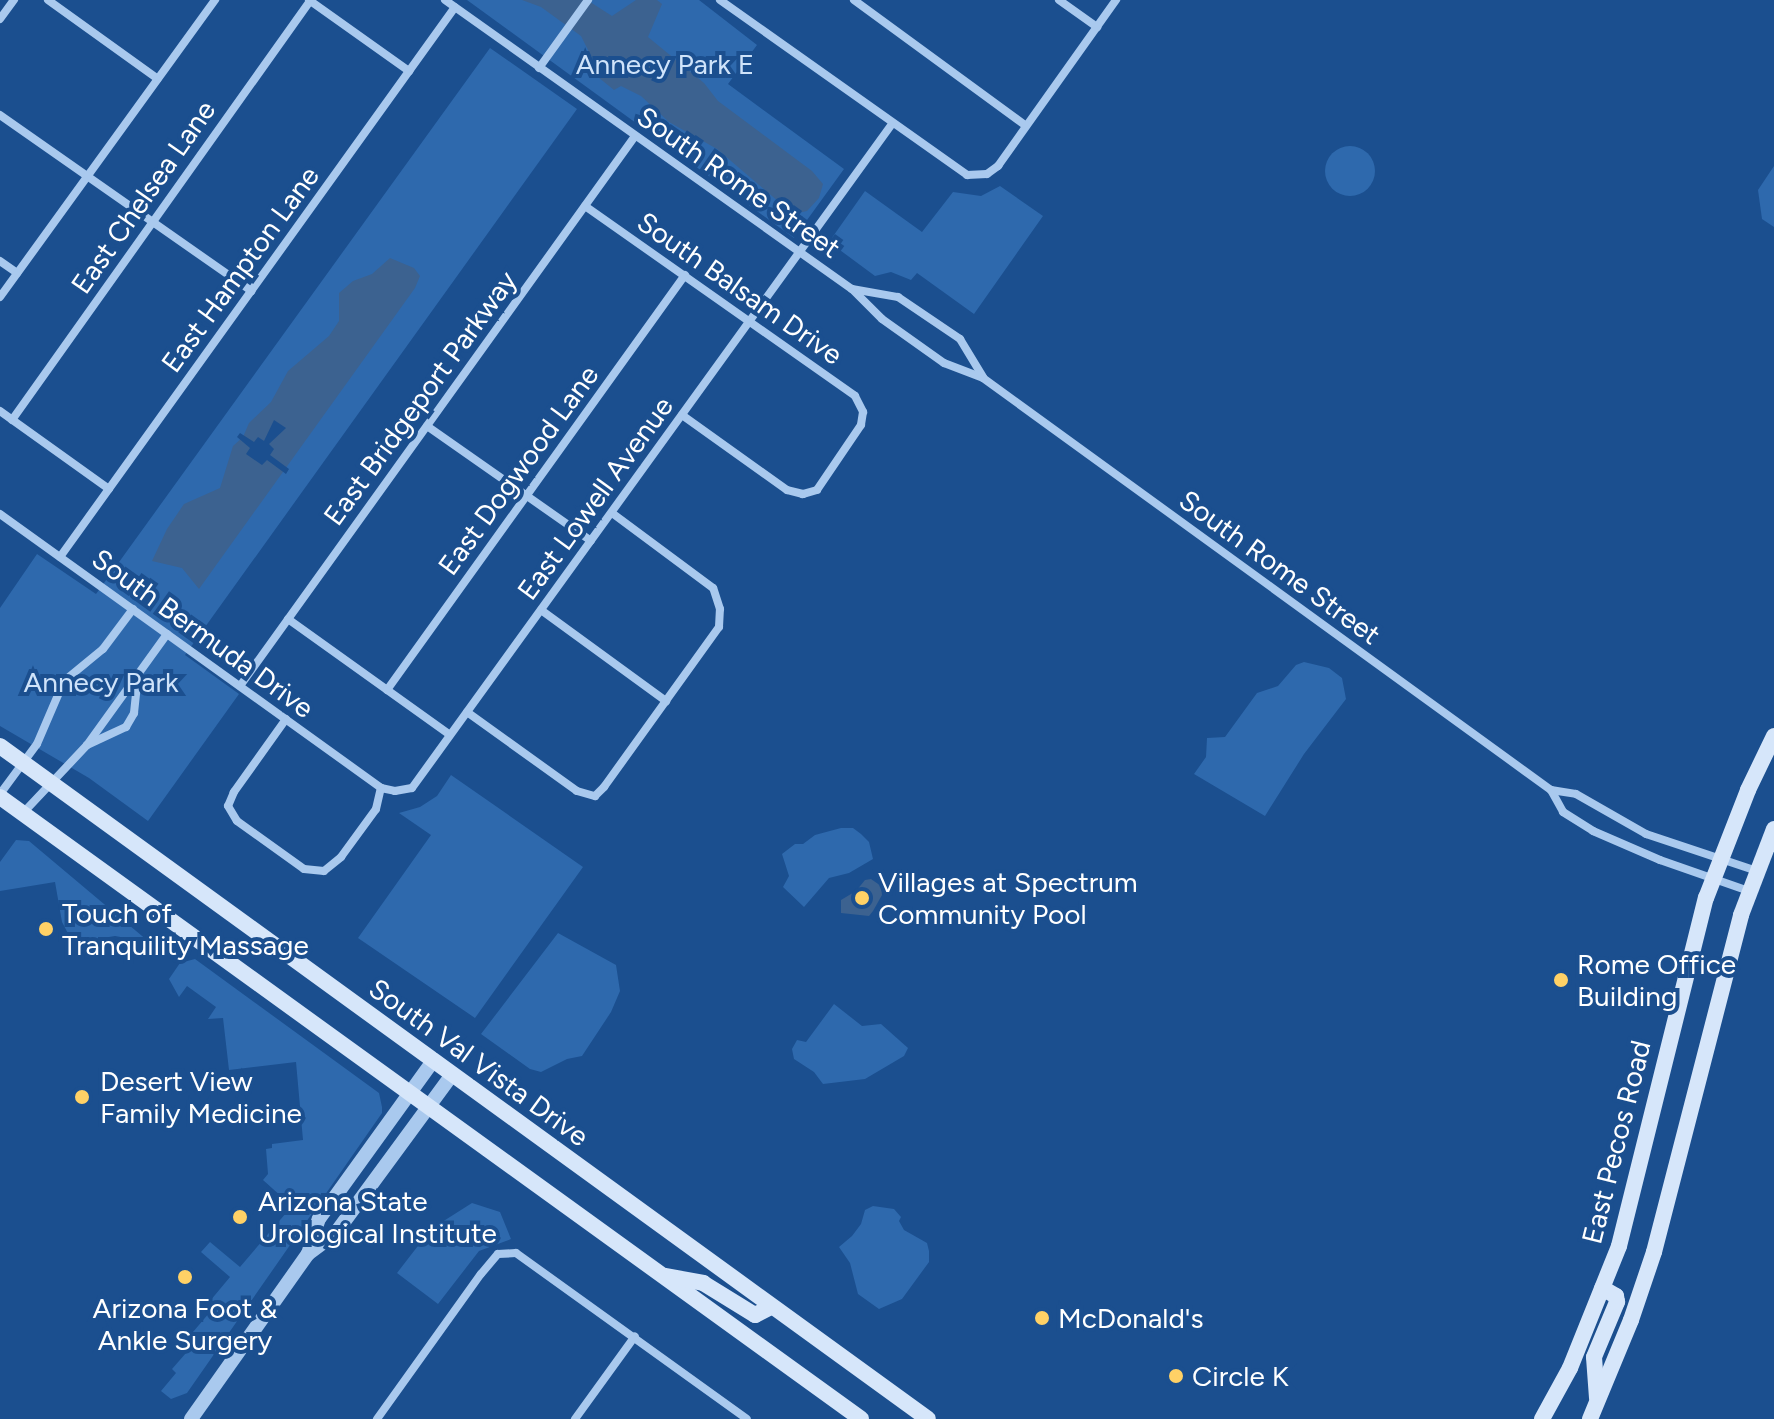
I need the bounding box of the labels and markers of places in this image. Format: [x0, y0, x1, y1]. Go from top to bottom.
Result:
place label: Villages at Spectrum Community Pool [878, 865, 1138, 931]
marker: Villages at Spectrum Community Pool [853, 889, 871, 907]
place label: Touch of Tranquility Massage [62, 896, 309, 962]
marker: Touch of Tranquility Massage [37, 920, 55, 938]
place label: Rome Office Building [1577, 947, 1736, 1013]
marker: Rome Office Building [1552, 971, 1570, 989]
place label: Desert View Family Medicine [100, 1064, 302, 1130]
marker: Desert View Family Medicine [71, 1086, 93, 1108]
place label: Arizona State Urological Institute [258, 1184, 497, 1250]
marker: Arizona State Urological Institute [229, 1206, 251, 1228]
marker: Arizona Foot & Ankle Surgery [174, 1266, 196, 1288]
place label: Arizona Foot & Ankle Surgery [93, 1291, 277, 1357]
place label: McDonald's [1058, 1301, 1203, 1335]
marker: McDonald's [1033, 1309, 1051, 1327]
place label: Circle K [1192, 1359, 1289, 1393]
marker: Circle K [1167, 1367, 1185, 1385]

